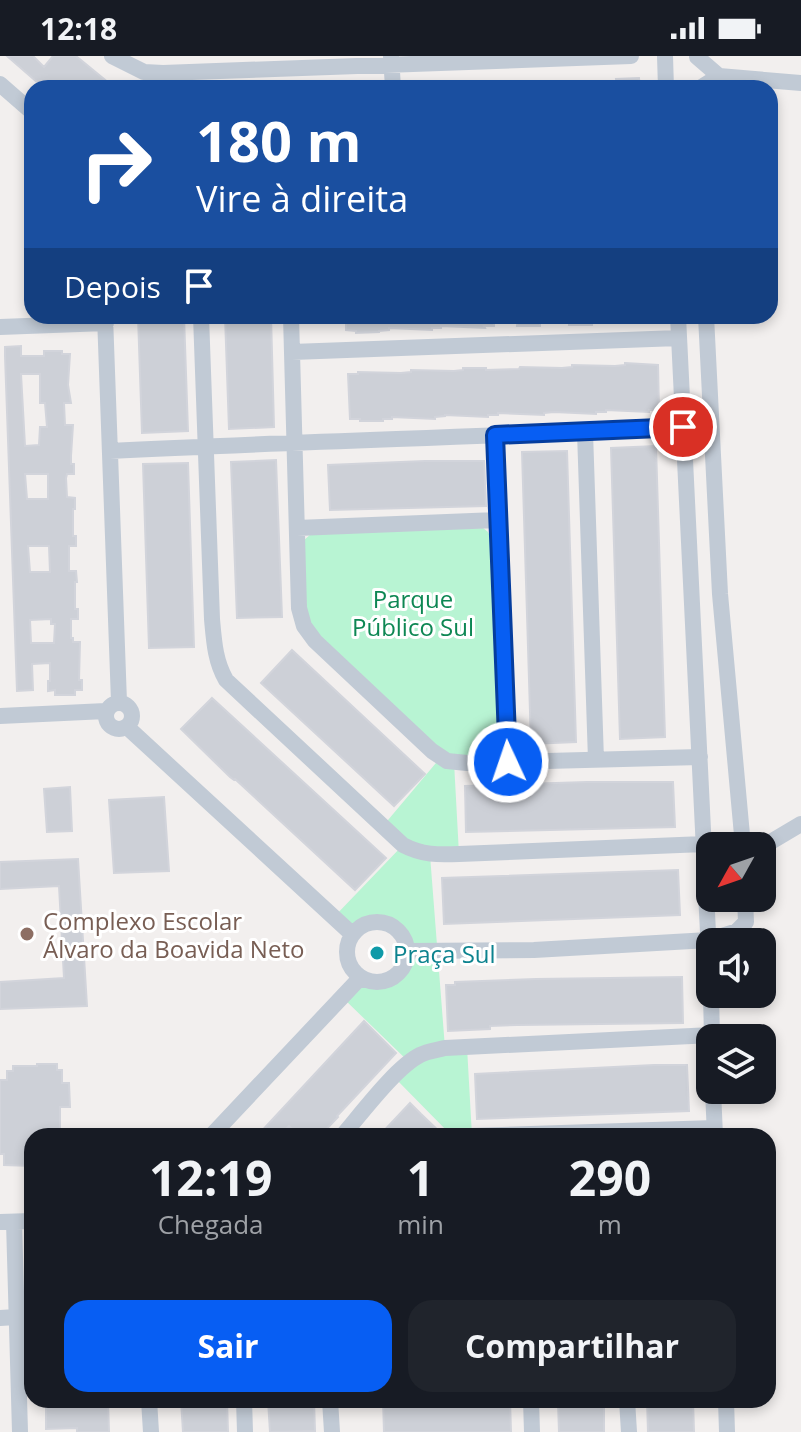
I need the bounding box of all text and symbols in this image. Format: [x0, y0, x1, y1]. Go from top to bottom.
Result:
text: 12:18 [40, 8, 117, 49]
text: 180 m [196, 102, 362, 178]
icon: right [64, 112, 168, 216]
text: Vire à direita [196, 174, 408, 223]
icon: arrive [177, 264, 221, 308]
text: Depois [64, 266, 161, 307]
pin [649, 393, 717, 461]
icon: arrive [661, 405, 705, 449]
park label: Parque Público Sul [352, 582, 474, 643]
position arrow [466, 720, 550, 804]
north arrow [696, 832, 776, 912]
map controls [696, 832, 776, 1104]
place label: Complexo Escolar Álvaro da Boavida Neto [43, 904, 304, 965]
marker: Complexo Escolar Álvaro da Boavida Neto [18, 925, 36, 943]
button: sound [696, 928, 776, 1008]
place label: Praça Sul [393, 937, 496, 970]
marker: Praça Sul [368, 944, 386, 962]
button: layers [696, 1024, 776, 1104]
text: 12:19 [149, 1145, 272, 1210]
text: 1 [407, 1145, 434, 1210]
text: 290 [569, 1145, 651, 1210]
text: Chegada [158, 1206, 264, 1242]
text: min [397, 1206, 444, 1242]
text: m [598, 1206, 622, 1242]
button: Sair [64, 1300, 392, 1392]
button: Compartilhar [408, 1300, 736, 1392]

